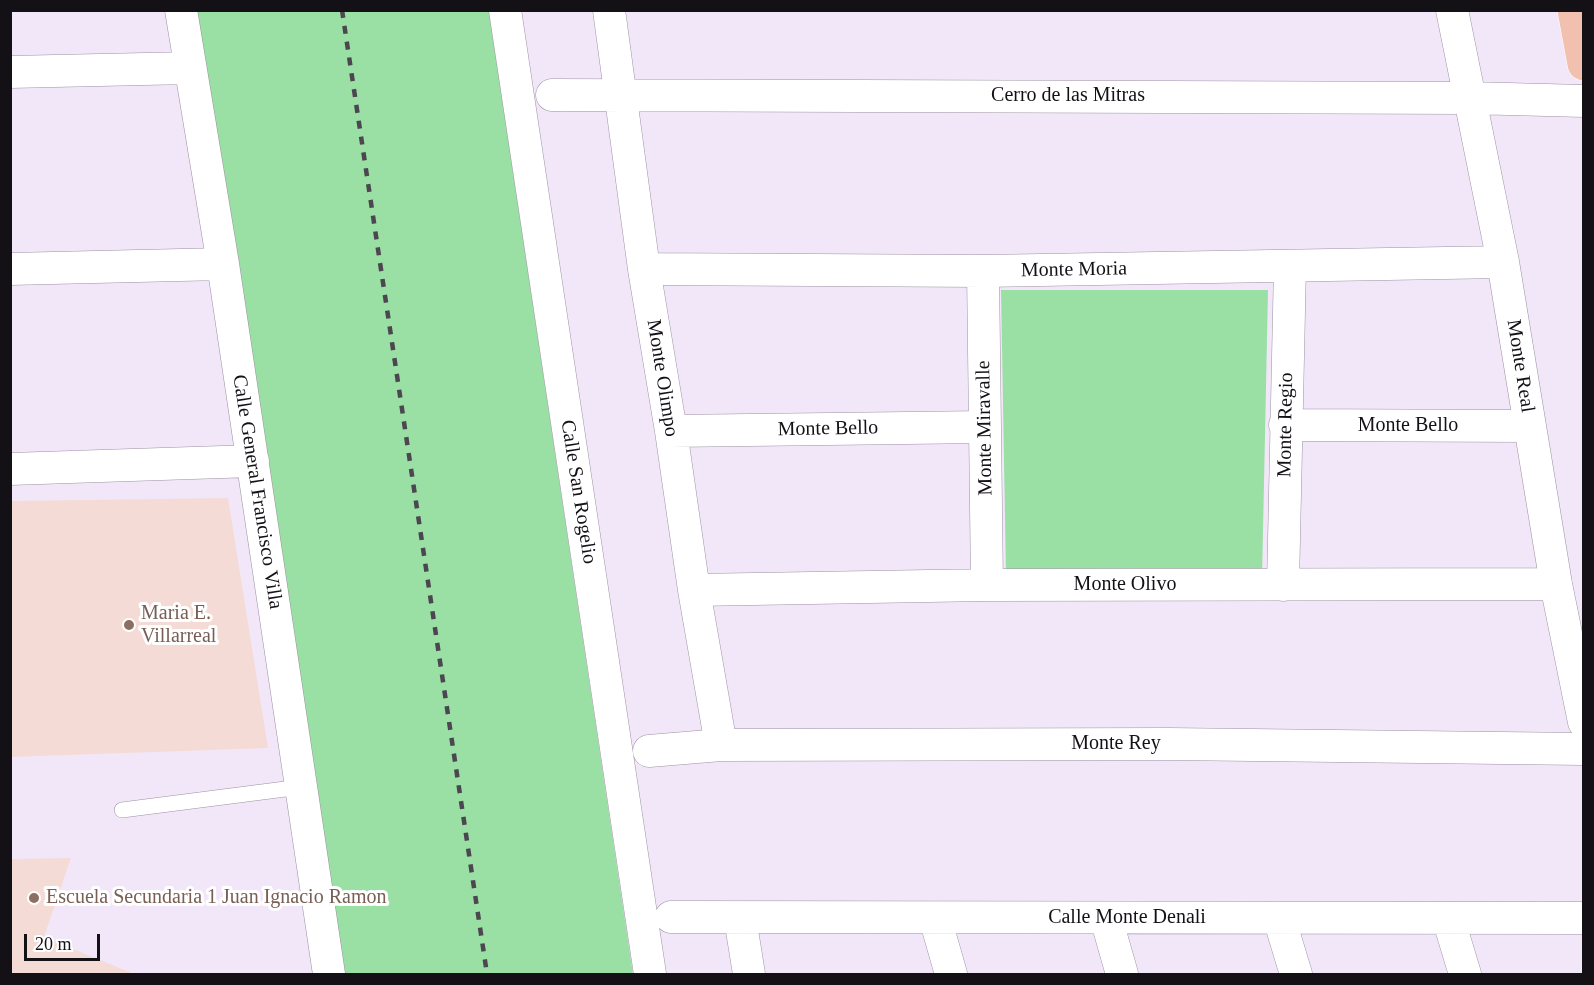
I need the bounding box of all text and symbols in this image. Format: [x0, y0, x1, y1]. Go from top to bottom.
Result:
street label: Cerro de las Mitras [991, 84, 1145, 108]
street label: Monte Moria [1021, 257, 1127, 283]
street label: Monte Olimpo [641, 318, 683, 438]
street label: Monte Real [1501, 318, 1539, 414]
street label: Monte Miravalle [972, 360, 998, 496]
street label: Monte Regio [1273, 372, 1299, 478]
street label: Calle General Francisco Villa [227, 373, 287, 611]
street label: Monte Bello [1358, 414, 1458, 438]
street label: Monte Bello [778, 416, 878, 442]
street label: Calle San Rogelio [555, 418, 601, 566]
street label: Monte Olivo [1074, 573, 1176, 597]
place label: Maria E. Villarreal [141, 602, 216, 649]
marker: Maria E. Villarreal [122, 618, 136, 632]
street label: Monte Rey [1071, 732, 1161, 756]
place label: Escuela Secundaria 1 Juan Ignacio Ramon [46, 886, 386, 910]
marker: Escuela Secundaria 1 Juan Ignacio Ramon [27, 891, 41, 905]
street label: Calle Monte Denali [1048, 906, 1206, 930]
scale bar [27, 922, 104, 960]
text: 20 m [35, 934, 72, 954]

